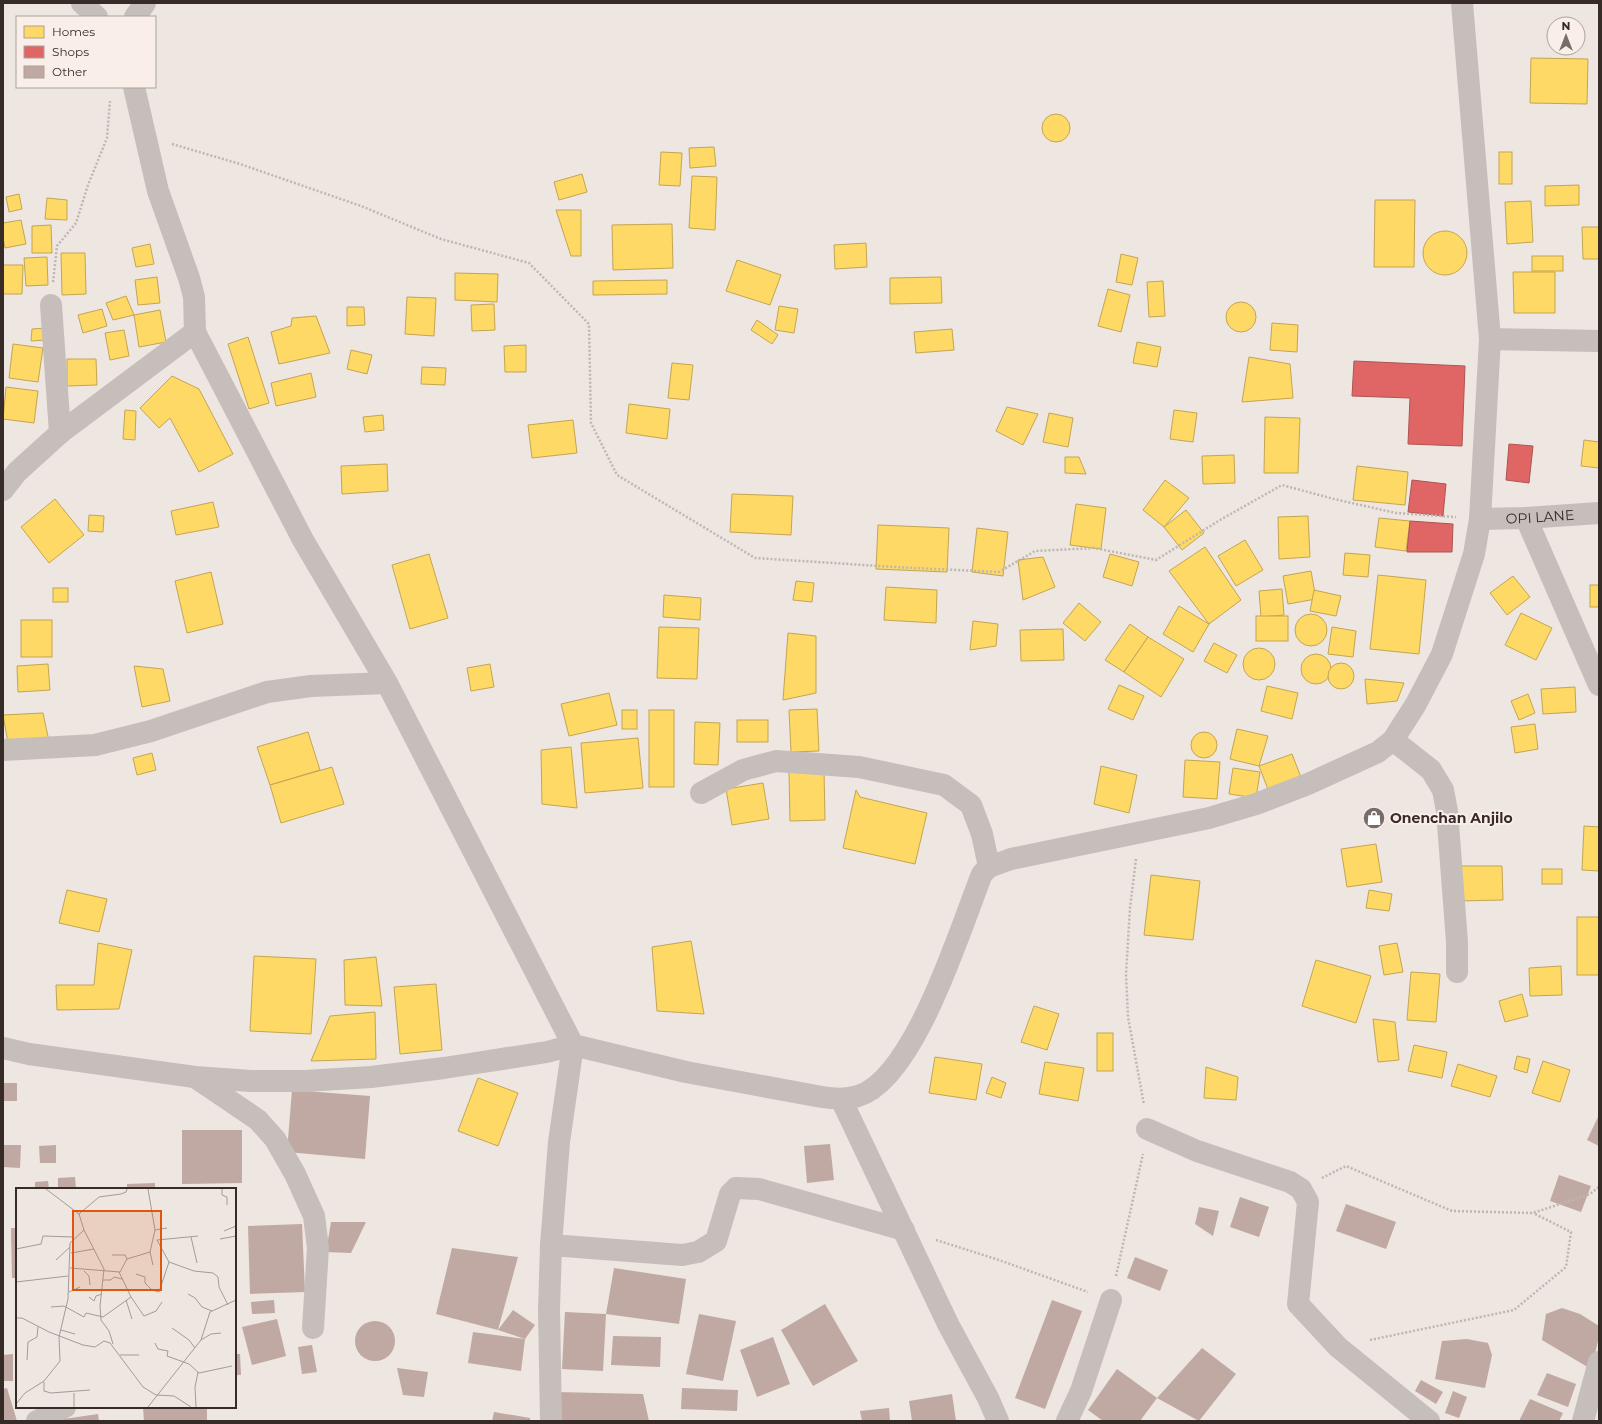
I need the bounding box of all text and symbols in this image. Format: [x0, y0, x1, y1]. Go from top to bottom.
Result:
legend [16, 16, 156, 88]
north arrow [1546, 16, 1586, 56]
text: N [1562, 19, 1570, 33]
text: Homes [52, 24, 95, 39]
text: Shops [52, 44, 89, 59]
text: Other [52, 64, 87, 79]
street label: OPI LANE [1505, 506, 1575, 527]
shop icon: Onenchan Anjilo [1361, 805, 1387, 831]
place label: Onenchan Anjilo [1390, 809, 1513, 827]
inset map [16, 1188, 236, 1408]

